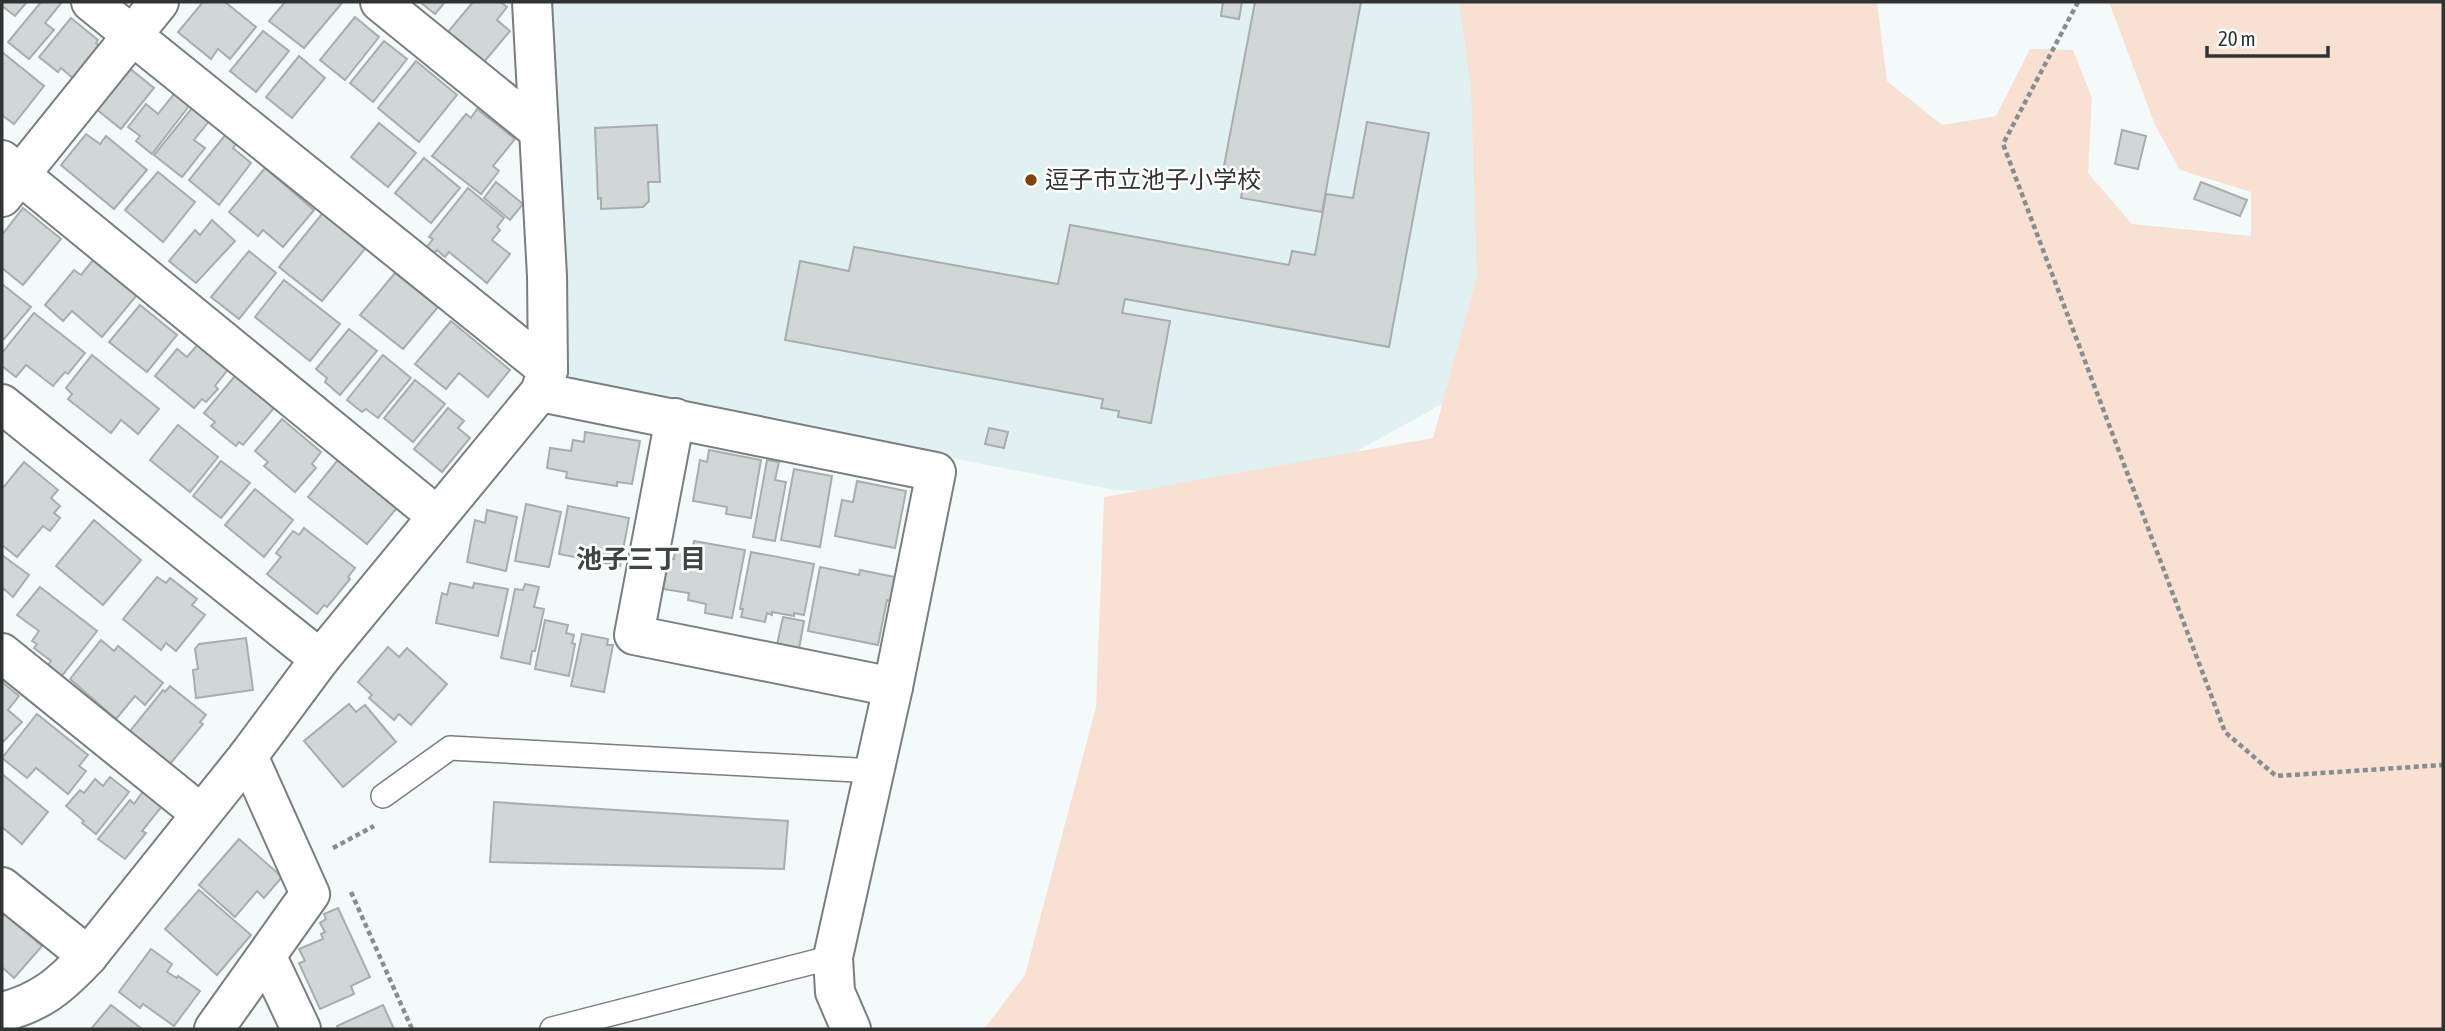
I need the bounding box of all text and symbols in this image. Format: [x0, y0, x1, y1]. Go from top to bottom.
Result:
scale bar [2207, 14, 2328, 58]
text: 20 m [2218, 26, 2256, 50]
place label: 逗子市立池子小学校 [1045, 166, 1261, 193]
marker: 逗子市立池子小学校 [1023, 172, 1039, 188]
district label: 池子三丁目 [576, 544, 706, 574]

